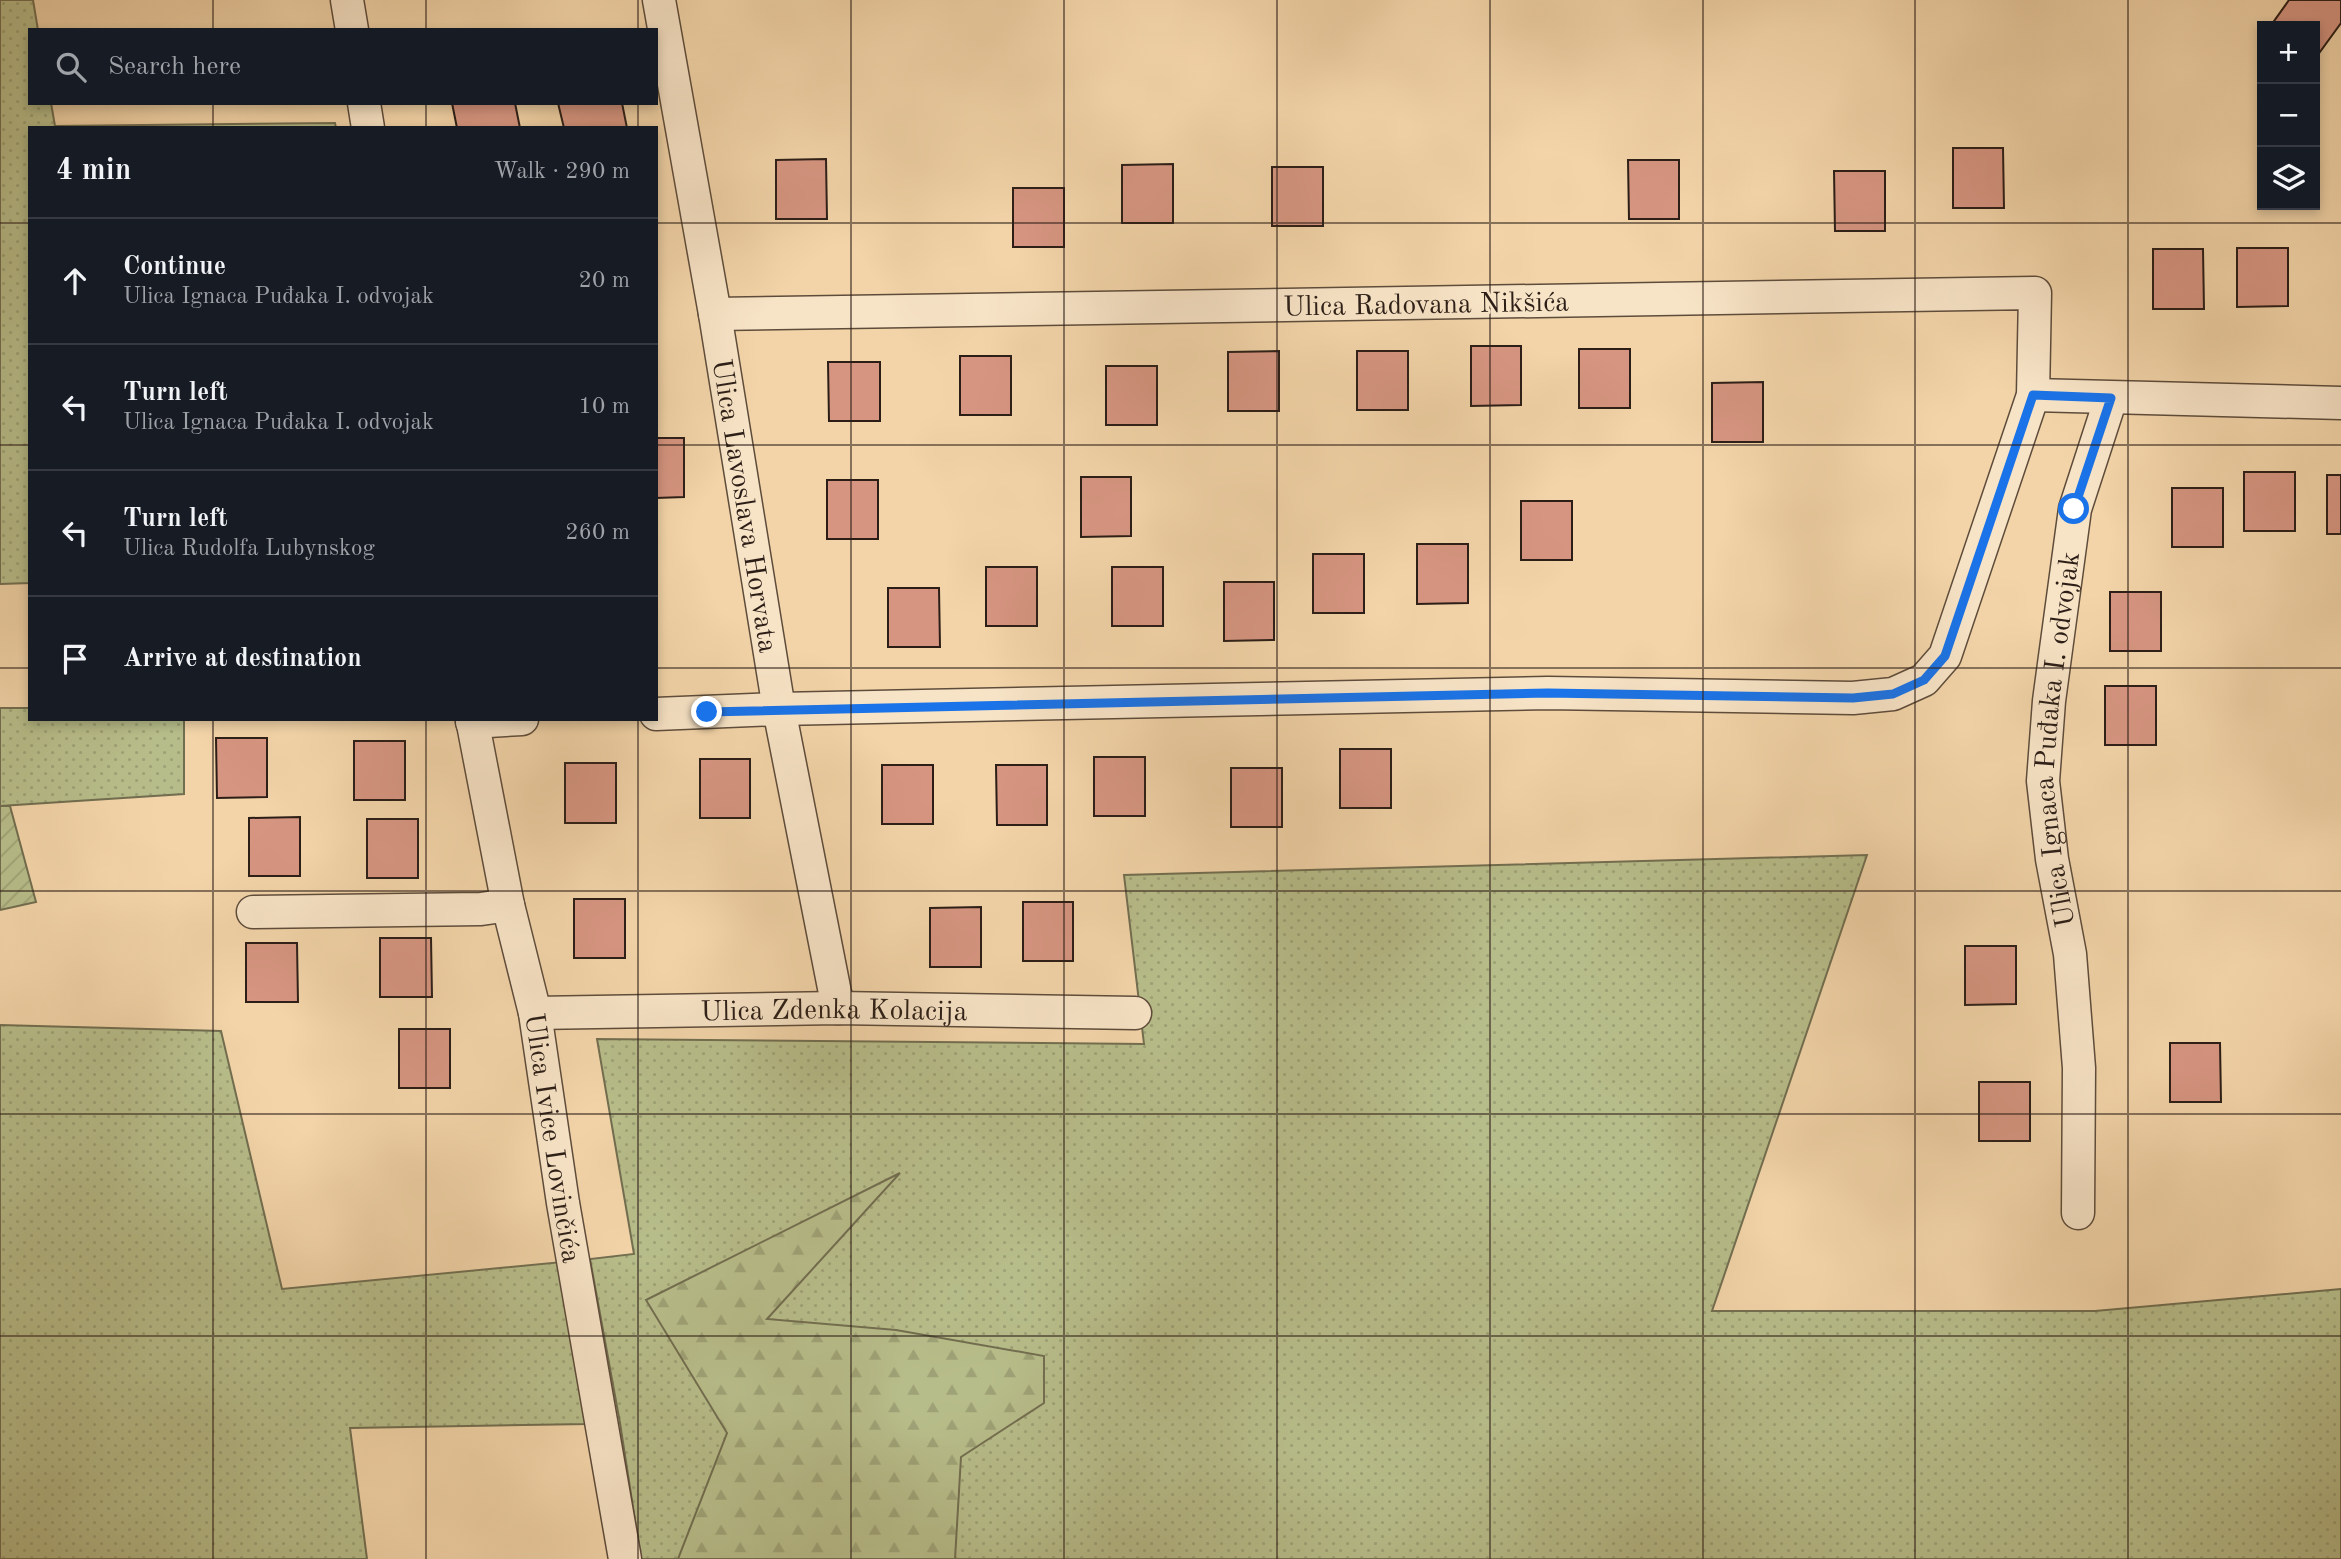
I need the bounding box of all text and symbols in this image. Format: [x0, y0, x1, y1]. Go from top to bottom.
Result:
map controls [2257, 21, 2320, 210]
button: + [2257, 21, 2320, 84]
search box [28, 28, 658, 105]
icon: search [52, 48, 90, 86]
text: Search here [108, 54, 241, 80]
button: − [2257, 84, 2320, 147]
button: layers [2257, 147, 2320, 210]
text: 4 min [56, 156, 131, 186]
text: Walk · 290 m [494, 160, 630, 183]
text: Continue [123, 254, 226, 280]
icon: ahead [56, 262, 94, 300]
text: 20 m [579, 269, 630, 292]
text: Ulica Ignaca Puđaka I. odvojak [123, 285, 434, 308]
street label: Ulica Radovana Nikšića [1283, 290, 1569, 322]
street label: Ulica Lavoslava Horvata [705, 357, 781, 655]
text: Turn left [123, 380, 228, 406]
icon: left [56, 388, 94, 426]
text: 10 m [579, 395, 630, 418]
text: Ulica Ignaca Puđaka I. odvojak [123, 411, 434, 434]
route start [2058, 493, 2089, 524]
text: Turn left [123, 506, 228, 532]
icon: left [56, 514, 94, 552]
text: 260 m [565, 521, 630, 544]
text: Ulica Rudolfa Lubynskog [123, 537, 375, 560]
street label: Ulica Ignaca Puđaka I. odvojak [2032, 550, 2086, 929]
icon: arrive [56, 640, 94, 678]
text: Arrive at destination [123, 646, 362, 672]
route end [691, 696, 722, 727]
street label: Ulica Zdenka Kolacija [700, 997, 968, 1027]
street label: Ulica Ivice Lovinčića [518, 1012, 584, 1265]

